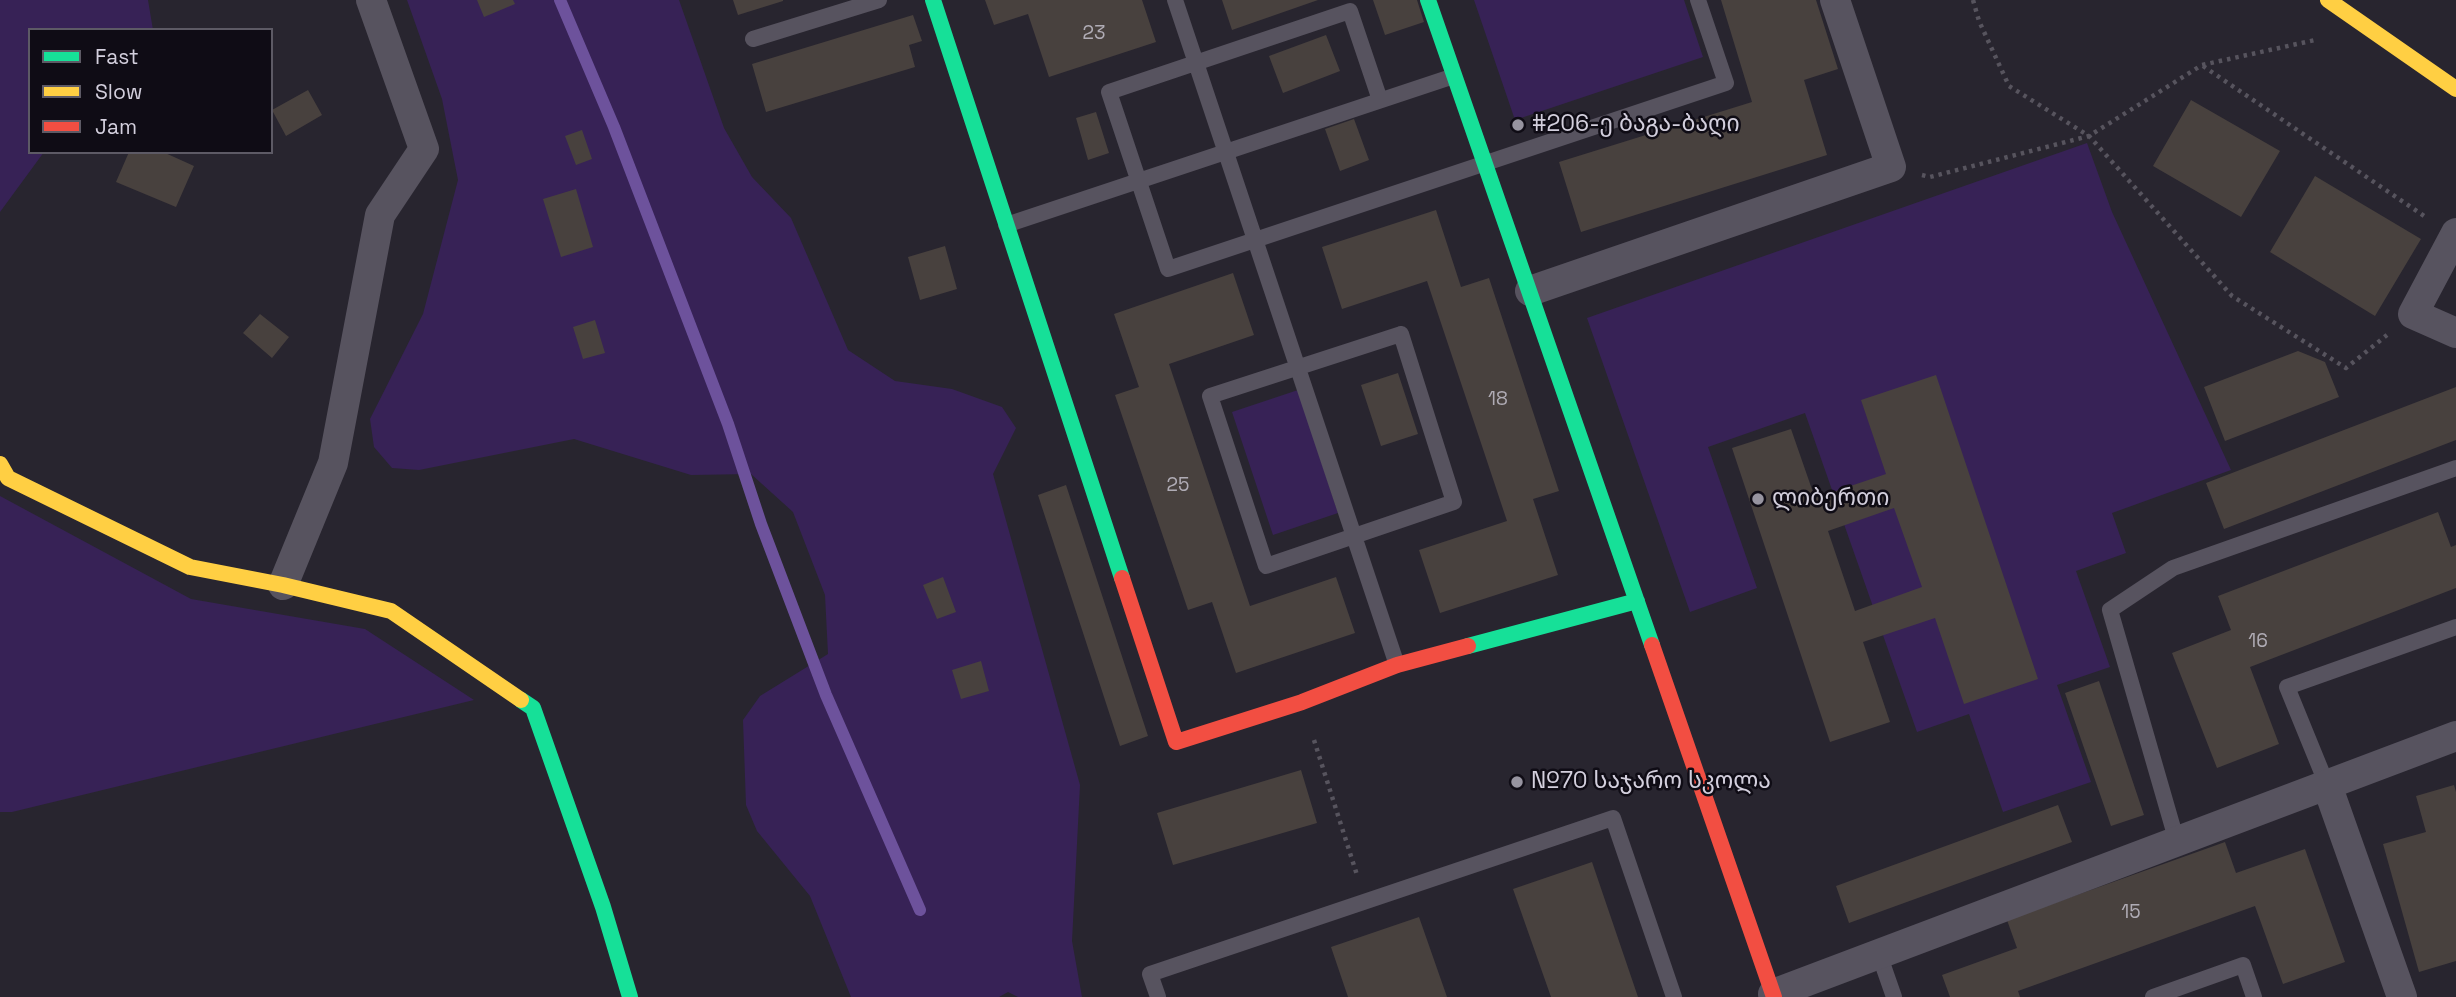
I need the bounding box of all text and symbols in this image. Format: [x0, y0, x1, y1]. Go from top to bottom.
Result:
house number: 23 [1083, 23, 1105, 45]
legend [28, 28, 273, 154]
text: Fast [95, 43, 139, 70]
text: Slow [95, 78, 143, 105]
place label: #206-ე ბაგა-ბაღი [1532, 111, 1740, 139]
text: Jam [95, 113, 137, 140]
marker: #206-ე ბაგა-ბაღი [1510, 117, 1526, 133]
house number: 18 [1488, 389, 1508, 411]
house number: 25 [1167, 475, 1189, 497]
place label: ლიბერთი [1772, 485, 1889, 513]
marker: ლიბერთი [1750, 491, 1766, 507]
house number: 16 [2248, 631, 2268, 653]
place label: №70 საჯარო სკოლა [1531, 768, 1771, 796]
marker: №70 საჯარო სკოლა [1509, 774, 1525, 790]
house number: 15 [2121, 902, 2141, 924]

